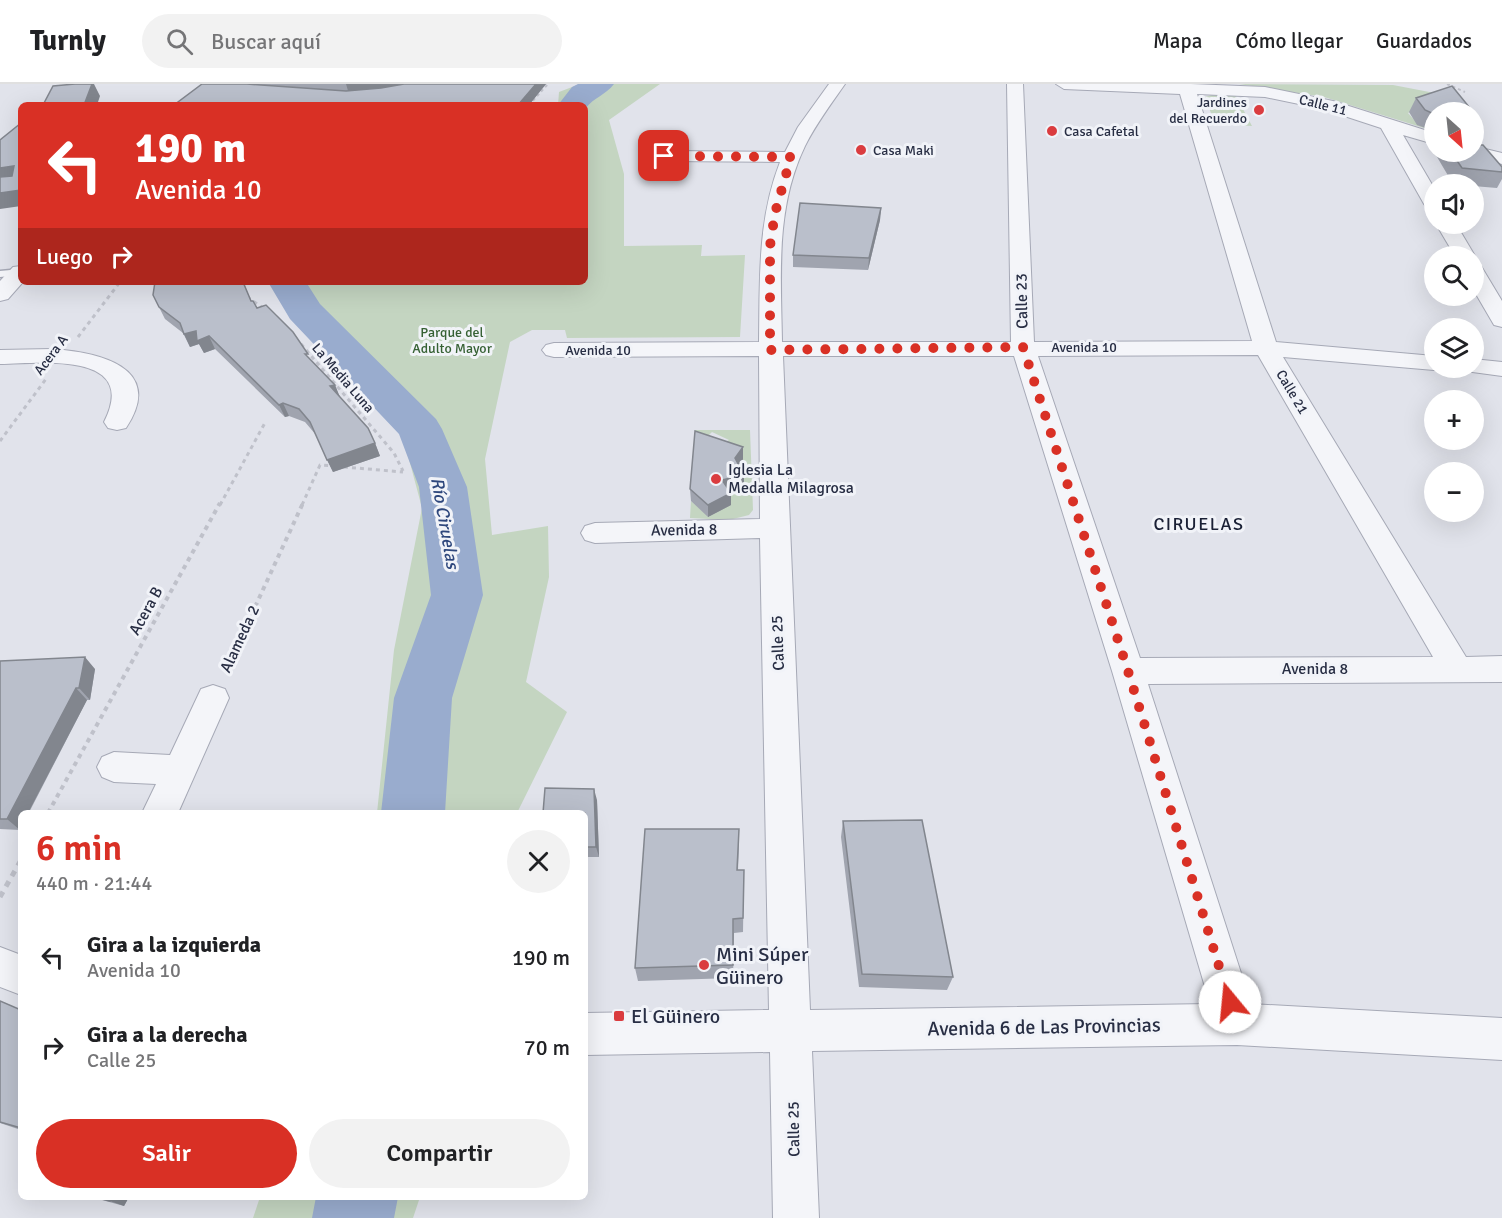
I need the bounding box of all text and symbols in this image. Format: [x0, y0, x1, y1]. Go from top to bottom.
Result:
search box [142, 14, 562, 68]
text: Turnly [30, 24, 106, 58]
icon: search [163, 25, 196, 58]
text: Buscar aquí [211, 28, 321, 55]
text: Mapa [1153, 28, 1202, 54]
text: Cómo llegar [1235, 28, 1343, 54]
text: Guardados [1376, 28, 1472, 54]
street label: Calle 11 [1297, 91, 1349, 119]
place label: Jardines del Recuerdo [1169, 94, 1247, 127]
north arrow [1424, 102, 1484, 162]
map controls [1424, 102, 1484, 522]
marker: Jardines del Recuerdo [1252, 103, 1266, 117]
text: 190 m [135, 123, 246, 174]
place label: Casa Cafetal [1064, 123, 1139, 140]
marker: Casa Cafetal [1045, 124, 1059, 138]
icon: left [36, 126, 114, 204]
pin [638, 130, 689, 181]
icon: arrive [647, 139, 680, 172]
place label: Casa Maki [873, 142, 934, 159]
marker: Casa Maki [854, 143, 868, 157]
text: Avenida 10 [135, 174, 262, 207]
button: sound [1424, 174, 1484, 234]
icon: right [105, 240, 138, 273]
text: Luego [36, 243, 93, 270]
button: search [1424, 246, 1484, 306]
street label: Calle 23 [1012, 273, 1032, 329]
button: layers [1424, 318, 1484, 378]
park label: Parque del Adulto Mayor [412, 324, 493, 357]
street label: Acera A [30, 331, 72, 378]
street label: Avenida 10 [1051, 339, 1117, 356]
street label: La Media Luna [308, 340, 378, 416]
street label: Avenida 10 [565, 342, 631, 359]
street label: Calle 21 [1272, 367, 1312, 417]
button: + [1424, 390, 1484, 450]
place label: Iglesia La Medalla Milagrosa [728, 460, 854, 498]
button: − [1424, 462, 1484, 522]
marker: Iglesia La Medalla Milagrosa [709, 472, 723, 486]
water label: Río Ciruelas [426, 476, 464, 573]
district label: CIRUELAS [1153, 513, 1245, 535]
street label: Avenida 8 [651, 519, 717, 541]
street label: Acera B [125, 583, 167, 639]
street label: Alameda 2 [216, 602, 264, 676]
street label: Calle 25 [767, 615, 789, 671]
street label: Avenida 8 [1282, 659, 1348, 679]
text: 6 min [36, 826, 122, 871]
button: close [507, 830, 570, 893]
text: 440 m · 21:44 [36, 871, 152, 896]
text: Gira a la izquierda [87, 931, 261, 958]
icon: left [36, 941, 69, 974]
place label: Mini Súper Güinero [716, 942, 809, 990]
text: 190 m [512, 944, 570, 971]
text: Avenida 10 [87, 958, 181, 983]
marker: Mini Súper Güinero [697, 958, 711, 972]
position arrow [1198, 970, 1262, 1034]
place label: El Güinero [631, 1004, 720, 1029]
marker: El Güinero [612, 1009, 626, 1023]
street label: Avenida 6 de Las Provincias [927, 1012, 1161, 1042]
text: Gira a la derecha [87, 1021, 248, 1048]
icon: right [36, 1031, 69, 1064]
text: 70 m [524, 1034, 570, 1061]
text: Calle 25 [87, 1048, 156, 1073]
street label: Calle 25 [784, 1101, 804, 1157]
button: Salir [36, 1119, 297, 1188]
button: Compartir [309, 1119, 570, 1188]

